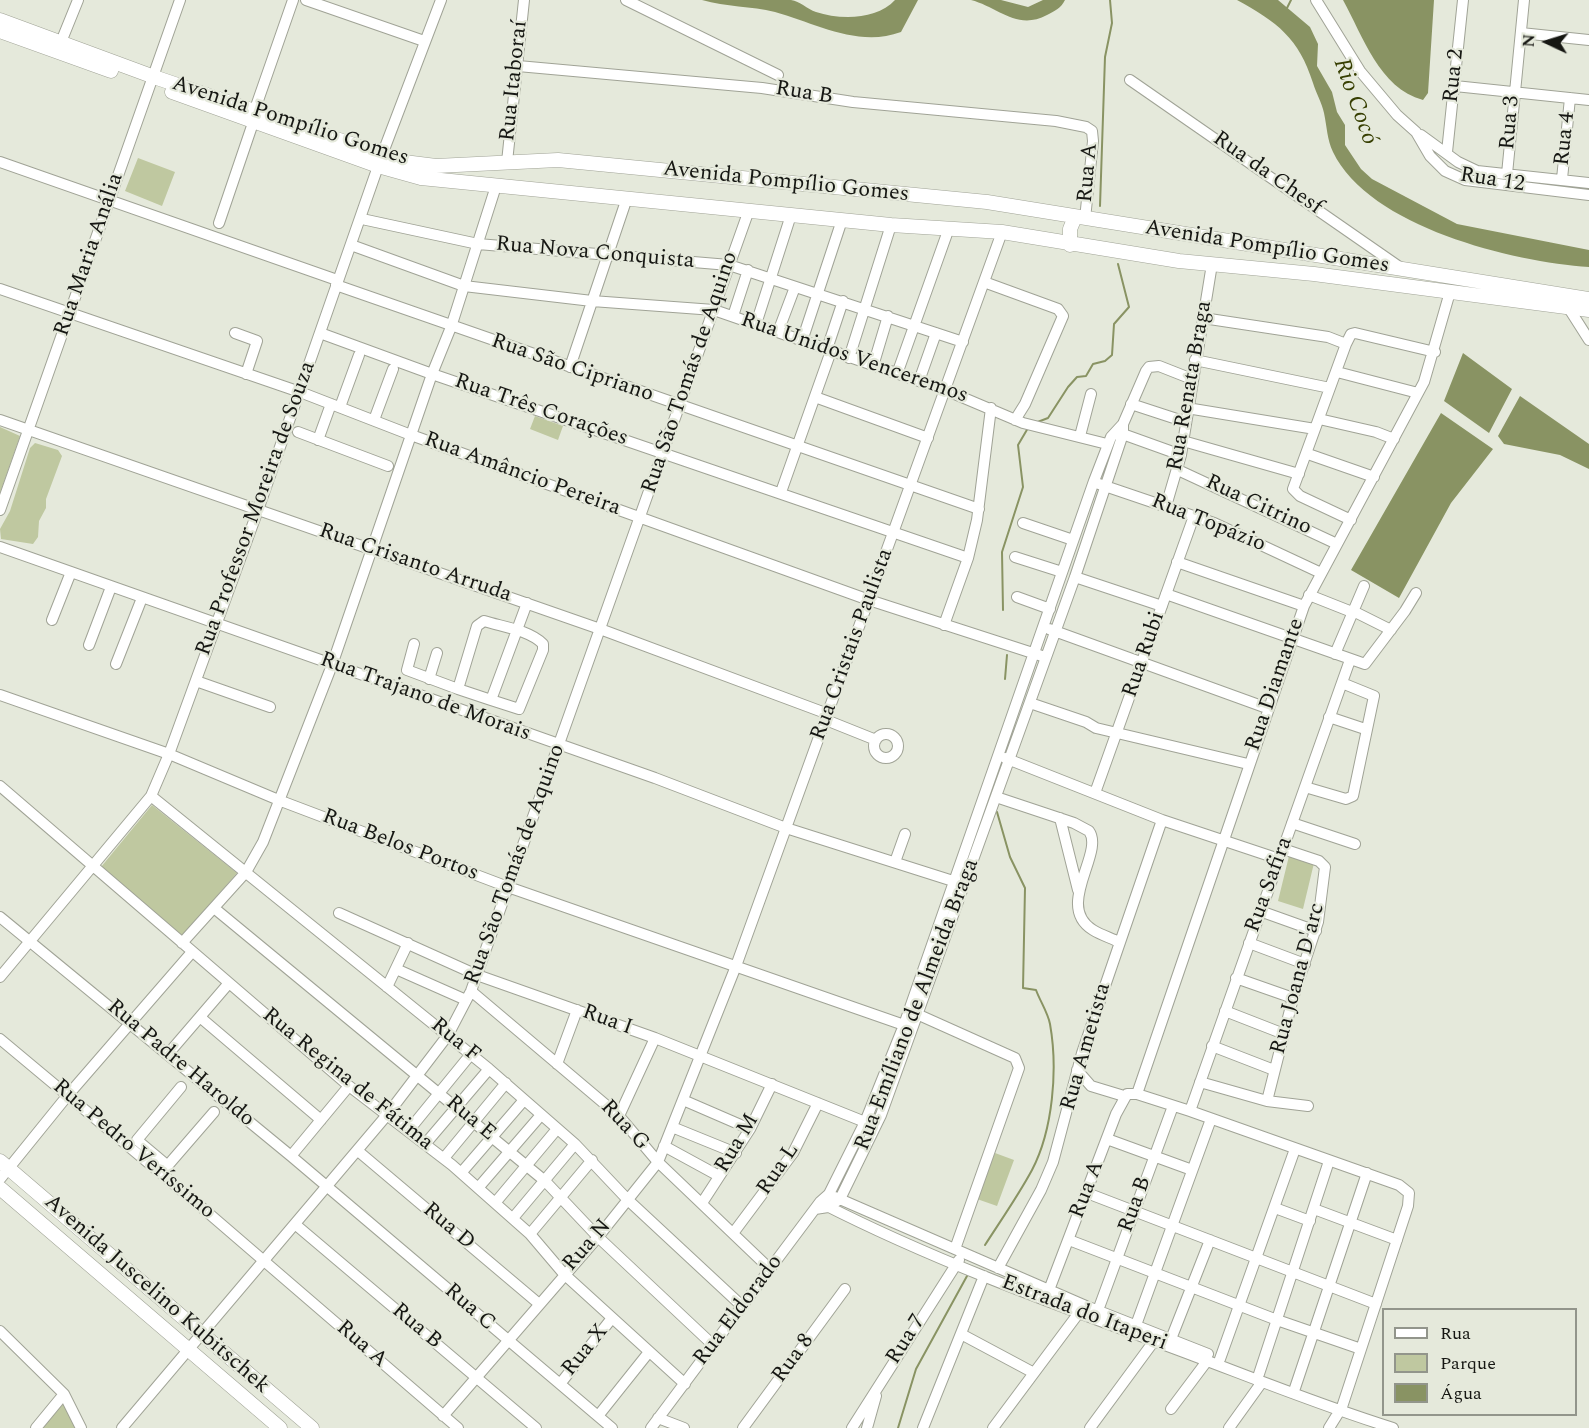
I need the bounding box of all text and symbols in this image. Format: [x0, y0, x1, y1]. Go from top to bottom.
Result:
north arrow [1517, 12, 1577, 72]
street label: Rua Itaboraí [496, 19, 534, 143]
text: N [1517, 33, 1541, 48]
street label: Rua 2 [1439, 48, 1471, 104]
water label: Rio Cocó [1325, 55, 1383, 149]
street label: Avenida Pompílio Gomes [168, 71, 412, 173]
street label: Rua B [773, 76, 835, 112]
street label: Rua 3 [1495, 95, 1527, 151]
street label: Rua 4 [1550, 111, 1582, 167]
street label: Rua da Chesf [1207, 126, 1327, 222]
street label: Rua A [1073, 142, 1105, 204]
street label: Avenida Pompílio Gomes [662, 157, 910, 209]
street label: Rua 12 [1458, 163, 1526, 199]
street label: Rua Maria Anália [50, 170, 130, 340]
street label: Avenida Pompílio Gomes [1143, 216, 1391, 280]
street label: Rua Nova Conquista [495, 232, 695, 276]
street label: Rua São Tomás de Aquino [637, 248, 745, 498]
street label: Rua Renata Braga [1163, 299, 1219, 473]
street label: Rua Unidos Venceremos [737, 308, 971, 410]
street label: Rua São Cipriano [487, 329, 657, 409]
street label: Rua Professor Moreira de Souza [191, 358, 323, 660]
street label: Rua Três Corações [451, 369, 631, 453]
street label: Rua Amâncio Pereira [420, 427, 624, 523]
street label: Rua Citrino [1201, 470, 1315, 542]
street label: Rua Topázio [1147, 489, 1269, 559]
street label: Rua Crisanto Arruda [315, 519, 515, 609]
street label: Rua Cristais Paulista [806, 545, 900, 745]
street label: Rua Rubi [1118, 609, 1172, 701]
street label: Rua Diamante [1241, 615, 1311, 755]
street label: Rua Trajano de Morais [316, 648, 534, 748]
street label: Rua São Tomás de Aquino [460, 741, 572, 989]
street label: Rua Belos Portos [318, 804, 482, 888]
street label: Rua Safira [1241, 834, 1299, 936]
street label: Rua Emíliano de Almeida Braga [850, 855, 986, 1155]
street label: Rua Joana D'arc [1266, 900, 1332, 1058]
street label: Rua Ametista [1056, 980, 1118, 1114]
street label: Rua Padre Haroldo [101, 995, 259, 1133]
street label: Rua I [578, 1000, 636, 1042]
street label: Rua Regina de Fátima [256, 1003, 438, 1157]
street label: Rua F [425, 1013, 485, 1069]
street label: Rua Pedro Veríssimo [46, 1074, 220, 1226]
street label: Rua E [439, 1090, 501, 1148]
street label: Rua G [594, 1095, 654, 1157]
street label: Rua M [710, 1110, 766, 1178]
street label: Rua L [752, 1139, 806, 1201]
street label: Rua A [1065, 1157, 1111, 1223]
street label: Rua B [1114, 1173, 1158, 1237]
street label: Avenida Juscelino Kubitschek [38, 1190, 274, 1400]
street label: Rua D [416, 1198, 480, 1256]
street label: Rua N [558, 1214, 618, 1278]
street label: Rua Eldorado [689, 1250, 789, 1372]
street label: Estrada do Itaperi [997, 1270, 1171, 1358]
street label: Rua C [438, 1279, 500, 1337]
street label: Rua B [385, 1298, 447, 1356]
legend [1382, 1308, 1577, 1416]
street label: Rua 7 [881, 1310, 933, 1370]
street label: Rua A [330, 1315, 392, 1375]
street label: Rua X [557, 1320, 615, 1382]
text: Rua [1440, 1320, 1471, 1347]
street label: Rua 8 [767, 1329, 821, 1389]
text: Parque [1440, 1350, 1496, 1377]
text: Água [1440, 1380, 1482, 1407]

